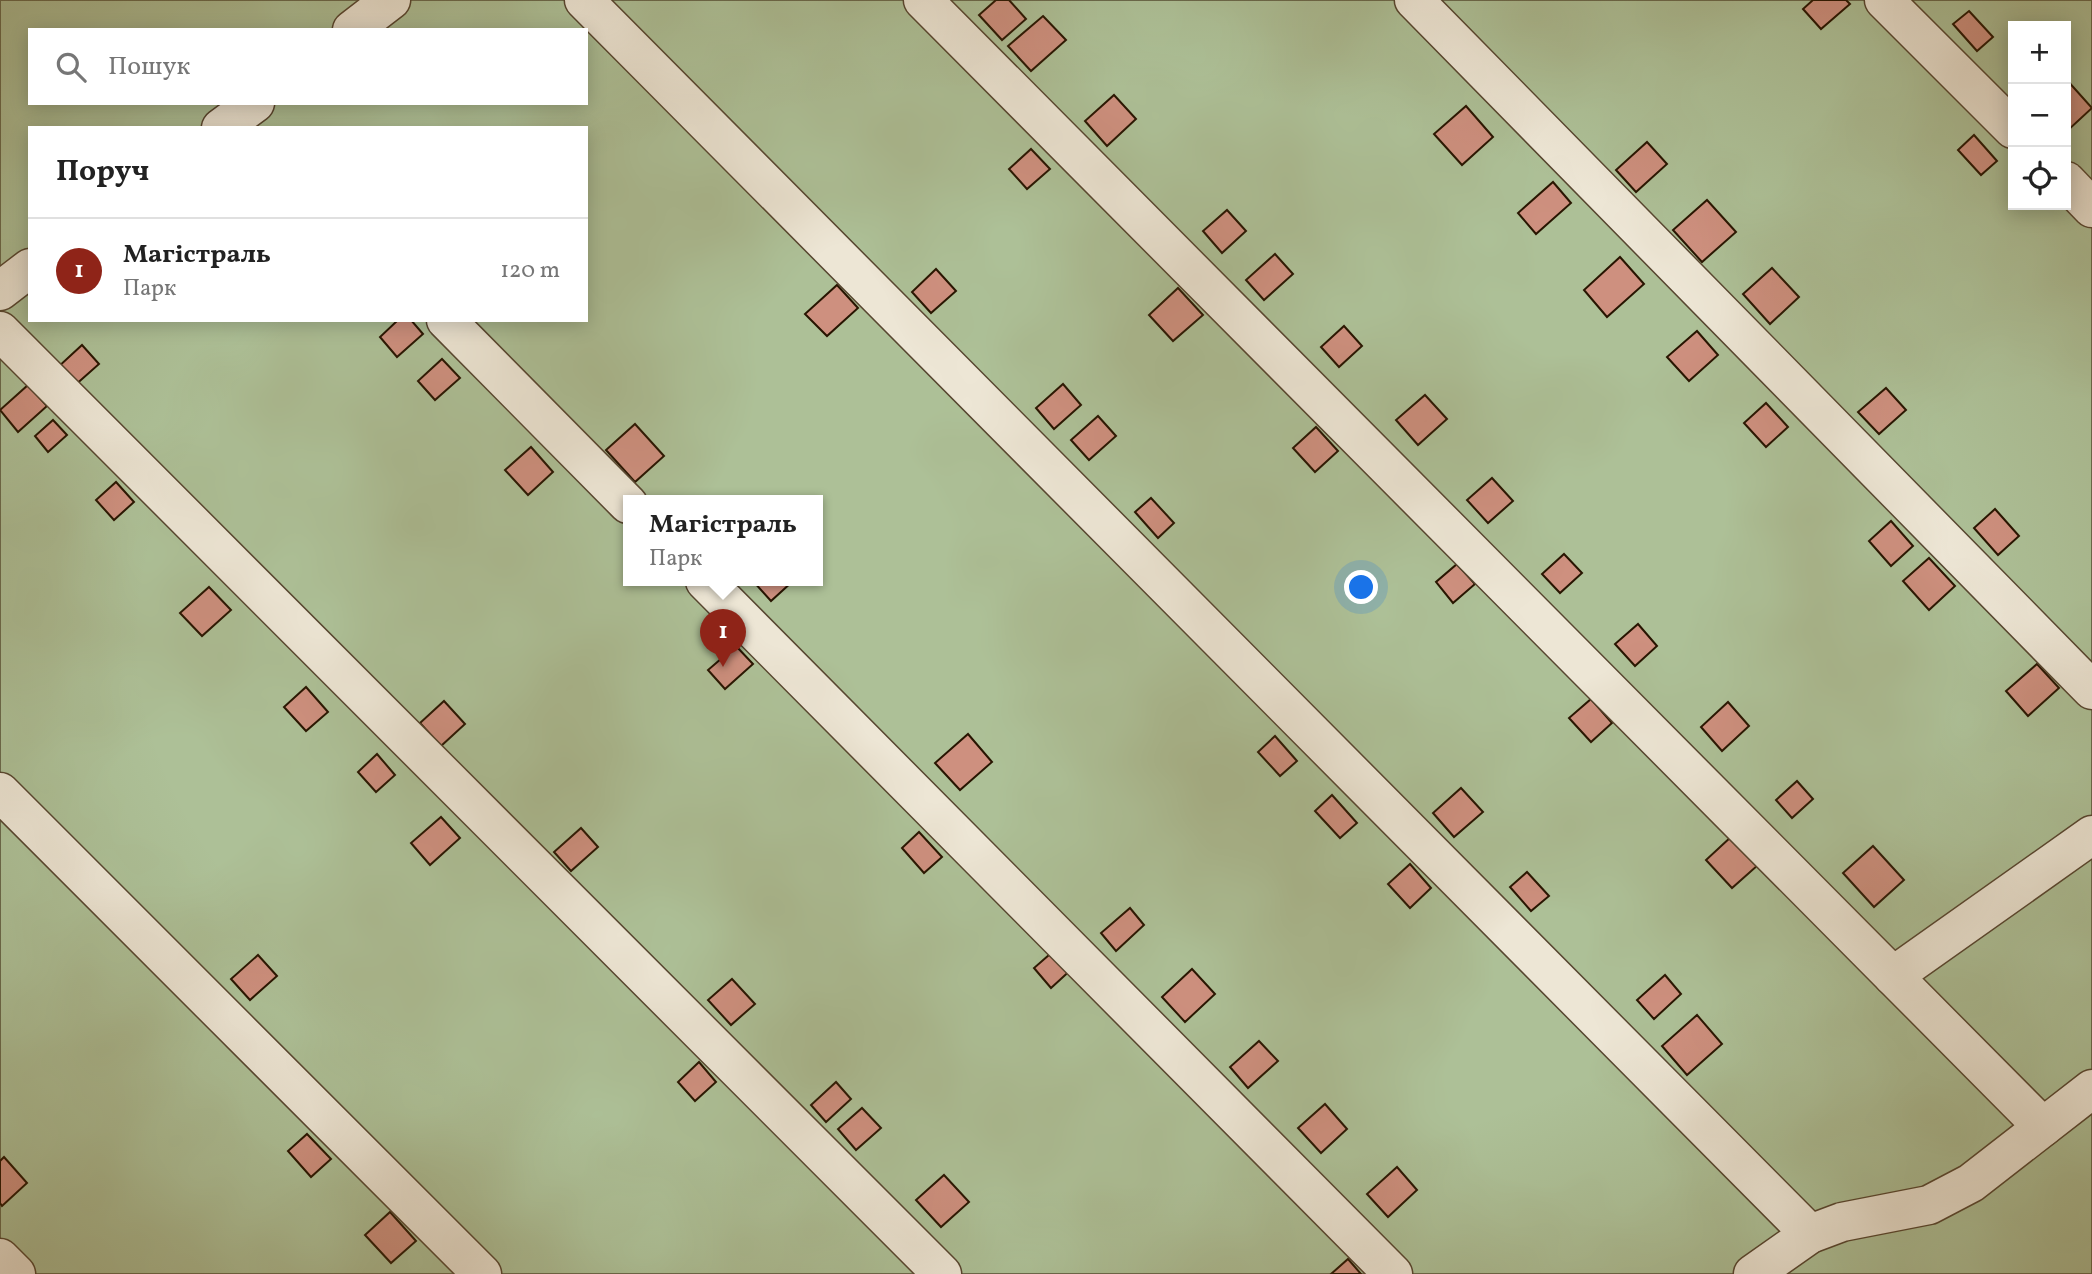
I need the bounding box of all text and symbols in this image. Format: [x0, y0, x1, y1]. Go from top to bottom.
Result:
map controls [2008, 21, 2071, 210]
button: + [2008, 21, 2071, 84]
search box [28, 28, 588, 105]
icon: search [52, 48, 90, 86]
text: Пошук [108, 49, 190, 85]
button: − [2008, 84, 2071, 147]
button: locate [2008, 147, 2071, 210]
text: Поруч [56, 151, 149, 193]
text: Магістраль [123, 237, 271, 273]
text: 1 [74, 255, 84, 287]
text: 120 m [500, 255, 560, 287]
text: Парк [123, 273, 176, 305]
popup [623, 495, 823, 586]
text: Магістраль [649, 507, 797, 543]
text: Парк [649, 543, 702, 575]
your location [1344, 570, 1378, 604]
pin: 1 [700, 609, 746, 667]

